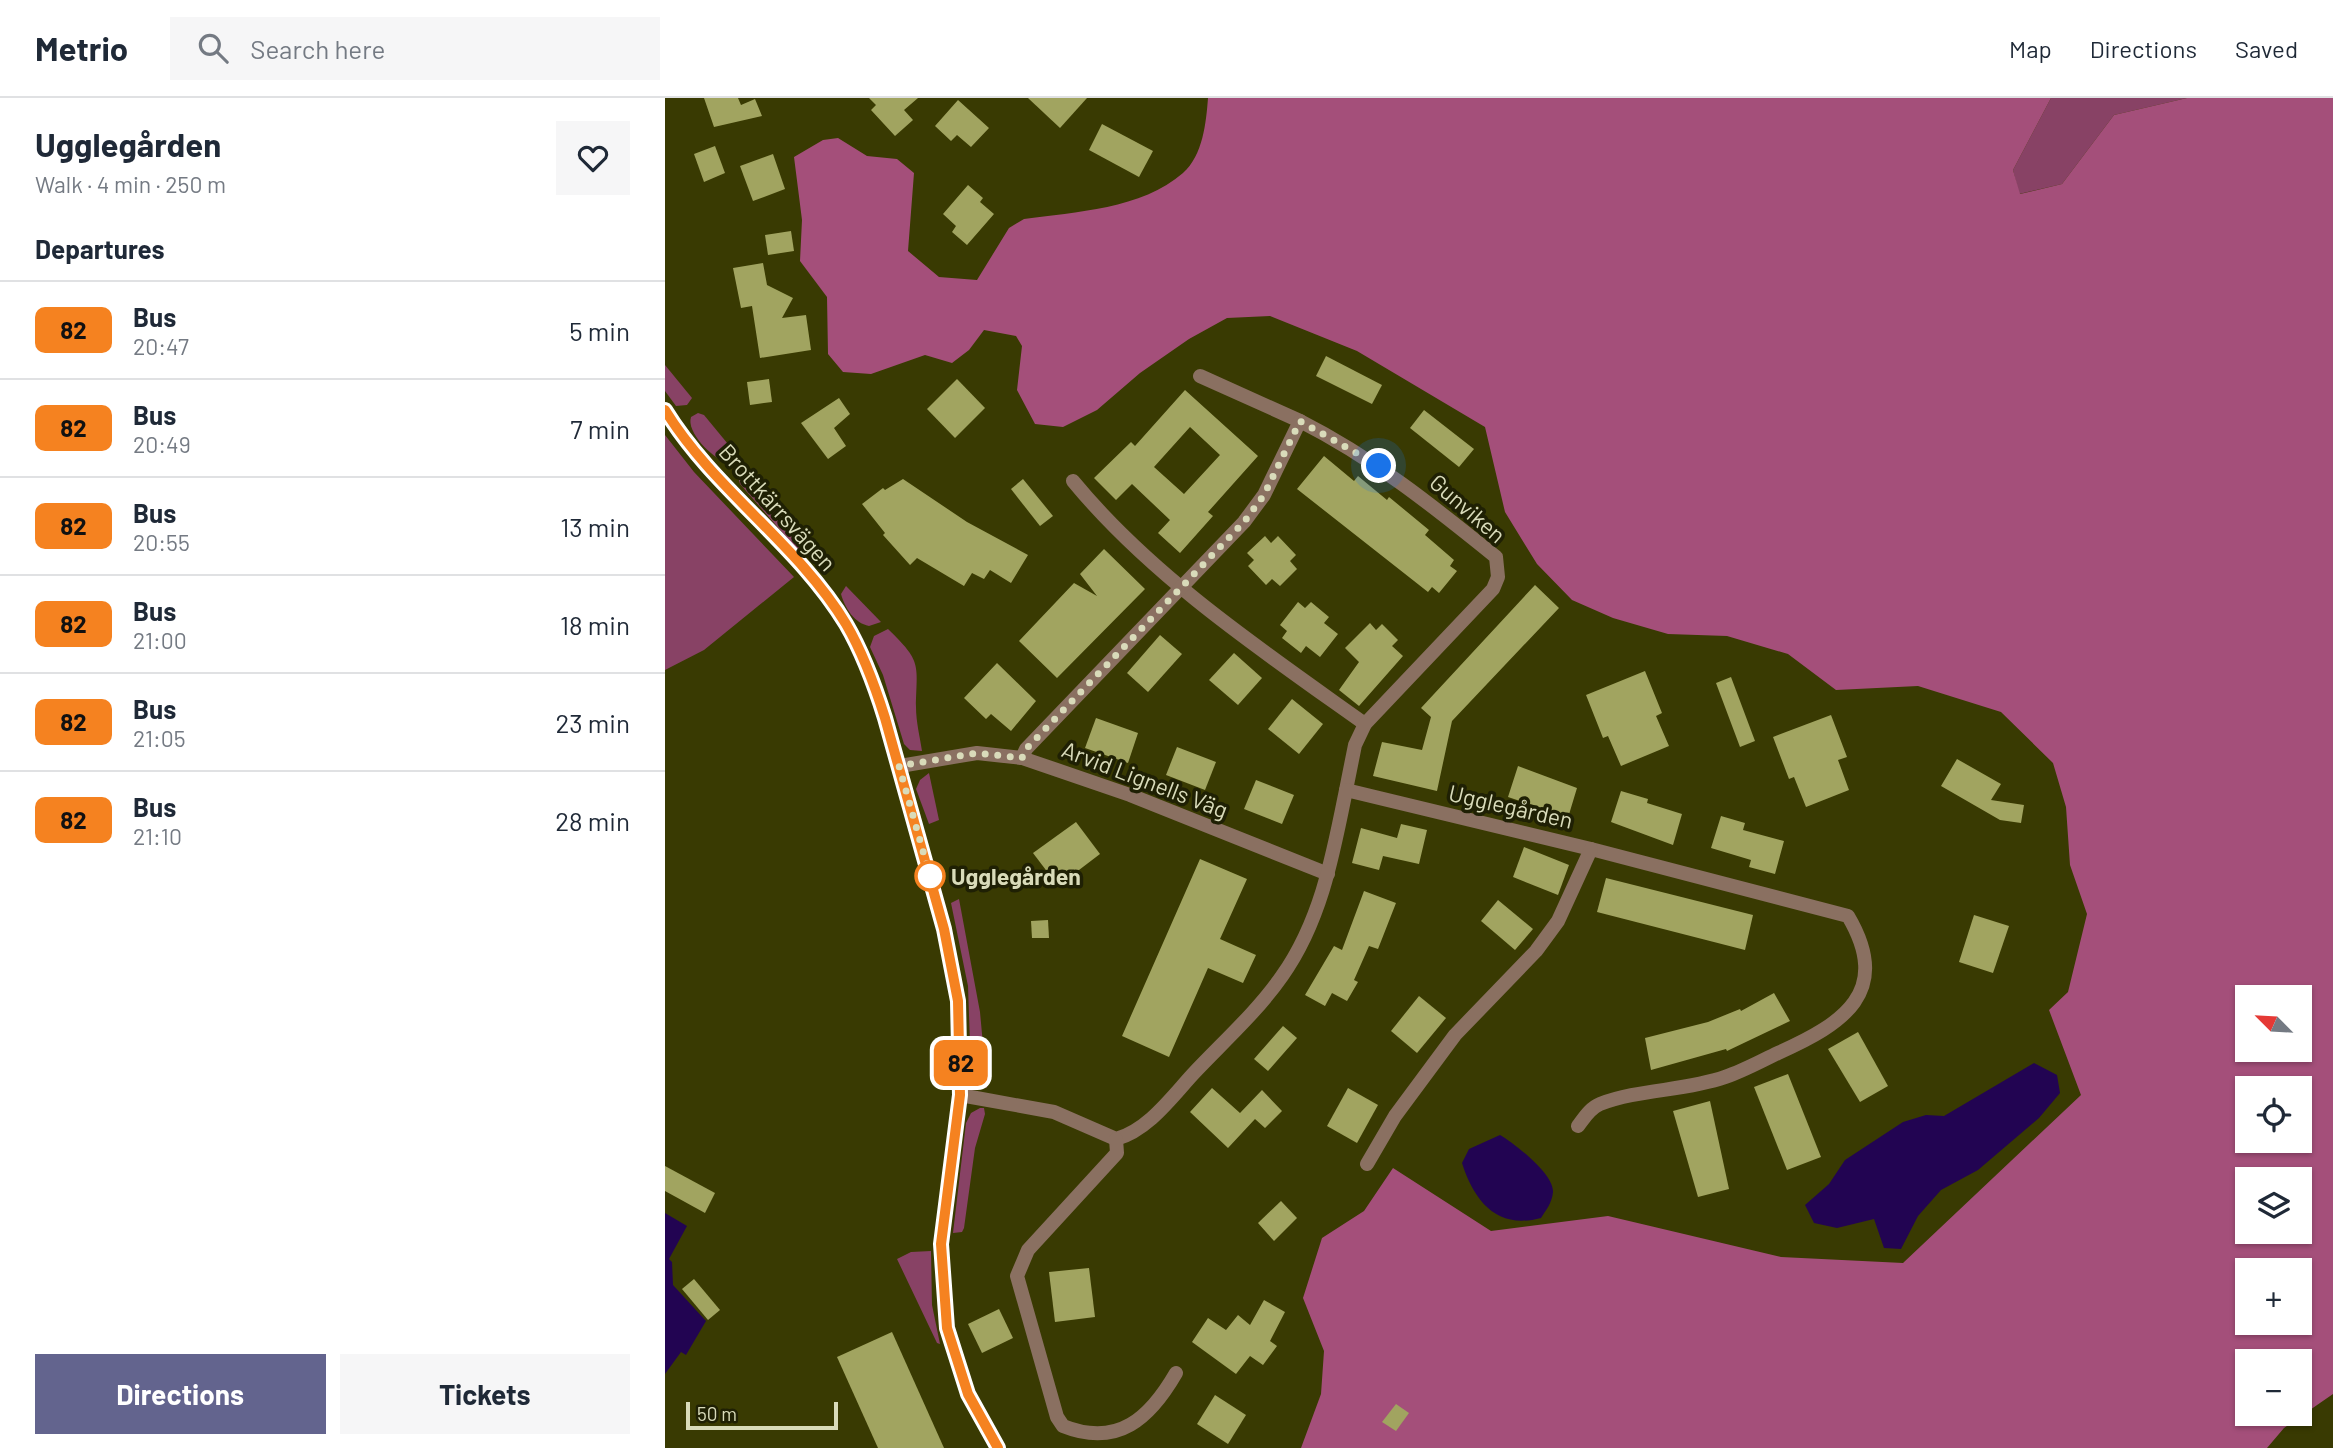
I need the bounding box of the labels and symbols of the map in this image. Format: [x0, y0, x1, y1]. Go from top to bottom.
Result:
street label: Brottkärrsvägen [714, 438, 842, 576]
your location [1361, 448, 1396, 483]
street label: Gunviken [1424, 468, 1512, 548]
street label: Arvid Lignells Väg [1058, 735, 1232, 823]
street label: Ugglegården [1446, 778, 1576, 834]
marker: Ugglegården [915, 861, 945, 891]
place label: Ugglegården [951, 862, 1081, 890]
north arrow [2235, 985, 2312, 1062]
line badge: 82 [929, 1040, 993, 1086]
scale bar [686, 1399, 838, 1431]

